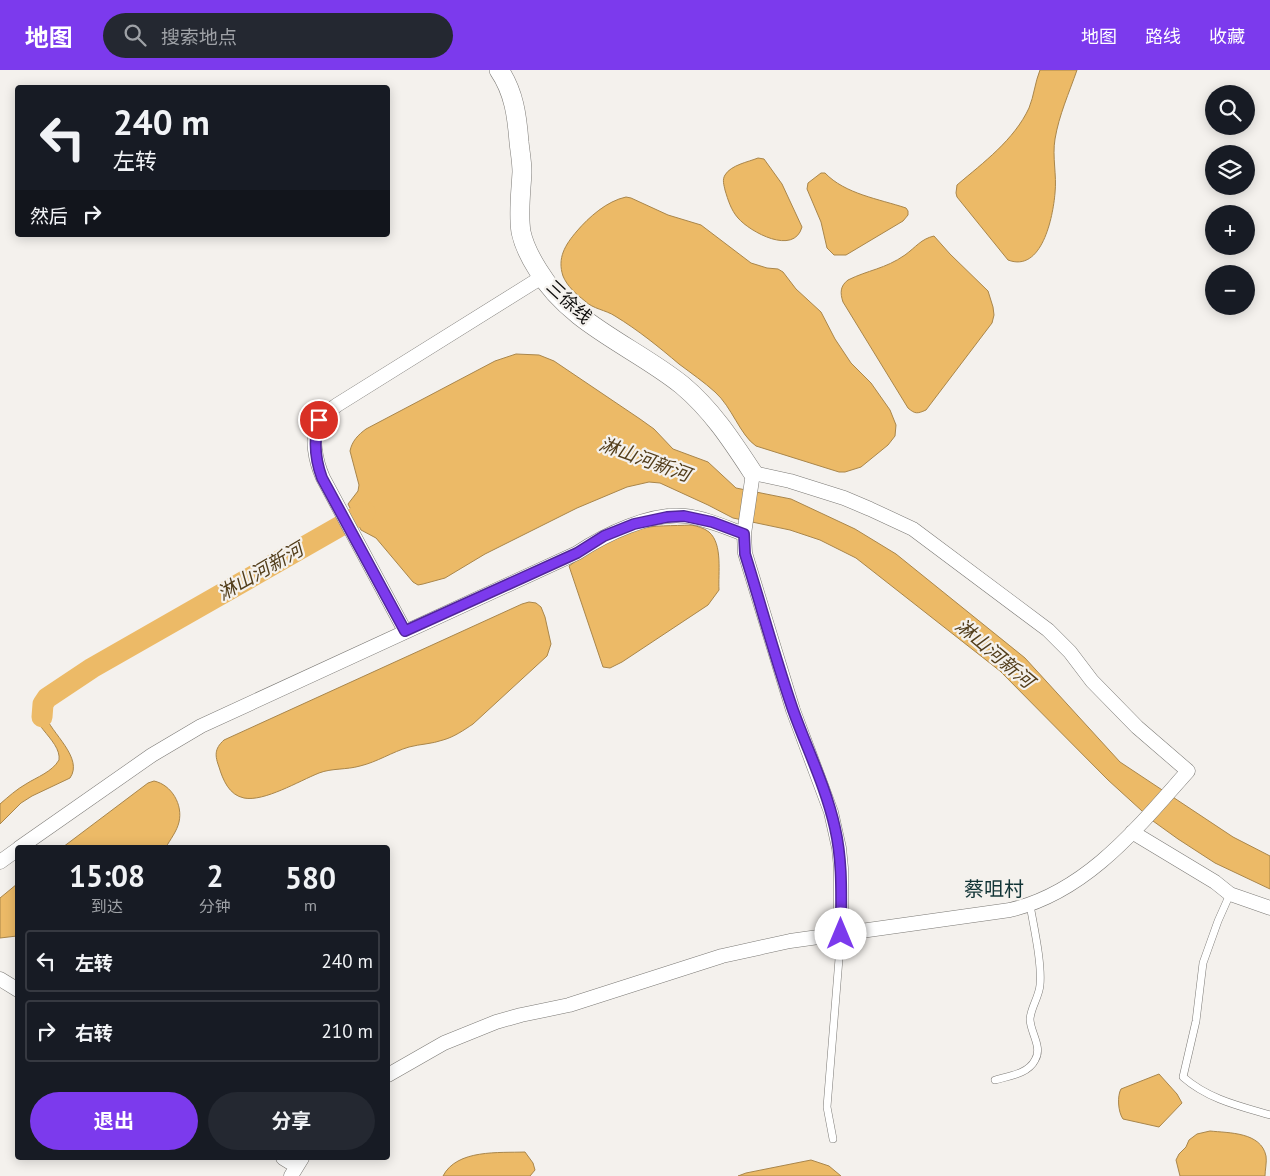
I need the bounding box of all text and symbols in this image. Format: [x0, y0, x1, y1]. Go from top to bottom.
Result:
search box [103, 13, 453, 58]
icon: search [121, 21, 149, 49]
text: 地图 [25, 22, 73, 53]
text: 搜索地点 [161, 25, 237, 49]
text: 地图 [1081, 25, 1117, 48]
text: 路线 [1145, 25, 1181, 48]
text: 收藏 [1209, 25, 1245, 48]
map controls [1205, 85, 1255, 315]
button: search [1205, 85, 1255, 135]
text: 240 m [113, 99, 210, 145]
icon: left [30, 105, 95, 170]
button: layers [1205, 145, 1255, 195]
text: 左转 [113, 147, 157, 175]
icon: right [78, 200, 106, 228]
text: 然后 [30, 204, 68, 228]
button: + [1205, 205, 1255, 255]
button: − [1205, 265, 1255, 315]
street label: 三徐线 [542, 275, 597, 328]
pin [298, 399, 340, 441]
icon: arrive [305, 406, 333, 434]
water label: 淋山河新河 [596, 431, 697, 488]
water label: 淋山河新河 [213, 535, 311, 605]
water label: 淋山河新河 [951, 613, 1042, 695]
text: 15:08 [69, 856, 145, 895]
text: 2 [207, 856, 224, 895]
text: 580 [285, 858, 336, 897]
district label: 蔡咀村 [964, 876, 1024, 902]
text: m [304, 895, 317, 915]
text: 到达 [91, 896, 123, 916]
text: 分钟 [199, 896, 231, 916]
position arrow [814, 907, 866, 959]
icon: left [32, 947, 60, 975]
text: 240 m [321, 949, 373, 973]
text: 左转 [75, 951, 113, 975]
icon: right [32, 1017, 60, 1045]
text: 210 m [321, 1019, 373, 1043]
text: 右转 [75, 1021, 113, 1045]
button: 退出 [30, 1092, 198, 1150]
button: 分享 [208, 1092, 375, 1150]

